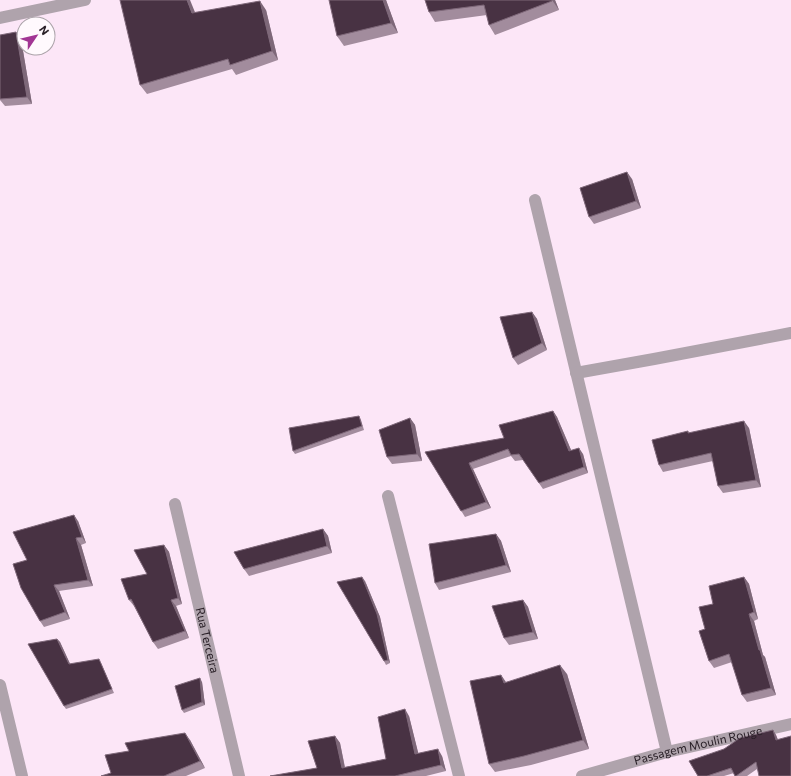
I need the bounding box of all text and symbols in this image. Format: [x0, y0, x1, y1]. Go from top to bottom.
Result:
north arrow [16, 16, 56, 56]
text: N [37, 23, 52, 37]
street label: Rua Terceira [194, 606, 223, 674]
street label: Passagem Moulin Rouge [632, 723, 763, 767]

